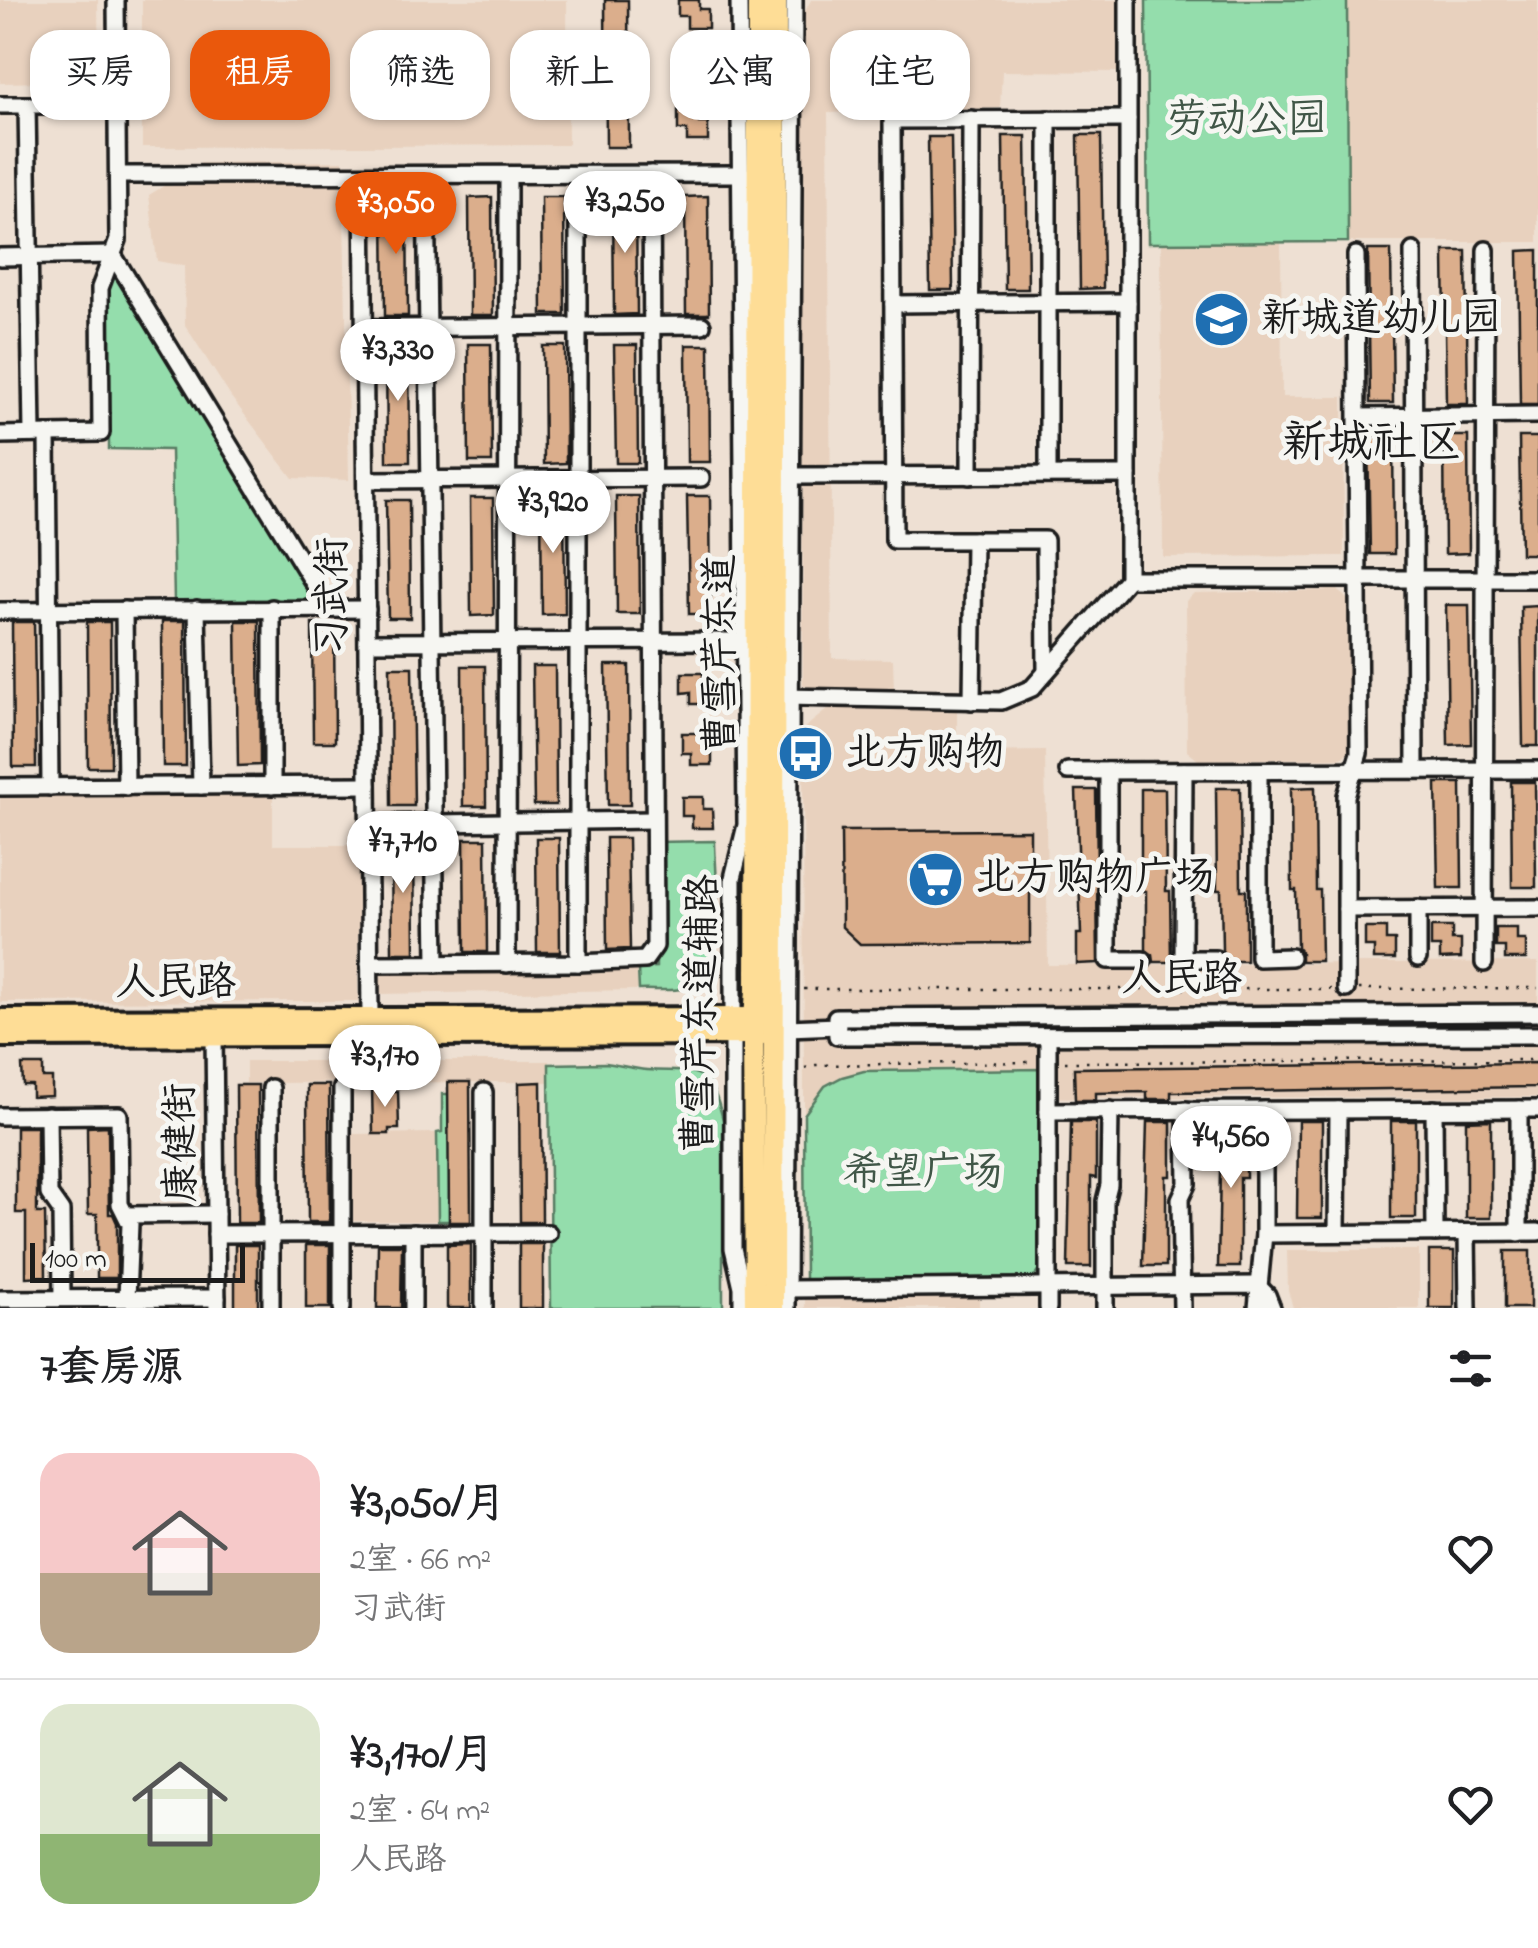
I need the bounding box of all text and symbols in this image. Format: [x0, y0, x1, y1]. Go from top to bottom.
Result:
chip: 买房 [30, 30, 170, 120]
chip: 租房 [190, 30, 330, 120]
chip: 筛选 [350, 30, 490, 120]
chip: 新上 [510, 30, 650, 120]
chip: 公寓 [670, 30, 810, 120]
chip: 住宅 [830, 30, 970, 120]
park label: 劳动公园 [1167, 92, 1327, 151]
pin: ¥3,250 [544, 171, 706, 256]
pin: ¥3,050 [315, 172, 477, 257]
text: ¥3,250 [585, 180, 665, 227]
text: ¥3,050 [357, 181, 435, 228]
school or university icon: 新城道幼儿园 [1192, 290, 1252, 350]
place label: 新城道幼儿园 [1261, 291, 1501, 350]
pin: ¥3,330 [317, 319, 479, 404]
text: ¥3,330 [362, 328, 434, 375]
district label: 新城社区 [1282, 412, 1462, 478]
pin: ¥3,920 [472, 471, 634, 556]
text: ¥3,920 [518, 480, 588, 527]
street label: 习武街 [305, 537, 364, 657]
street label: 曹雪芹东道 [693, 554, 752, 754]
bus stop icon: 北方购物 [776, 724, 836, 784]
place label: 北方购物 [845, 725, 1005, 784]
pin: ¥7,710 [322, 811, 484, 896]
text: ¥7,710 [369, 820, 437, 867]
supermarket icon: 北方购物广场 [906, 849, 966, 909]
place label: 北方购物广场 [975, 850, 1215, 909]
street label: 曹雪芹东道辅路 [671, 874, 735, 1154]
street label: 人民路 [1122, 951, 1242, 1010]
street label: 人民路 [116, 955, 236, 1014]
pin: ¥3,170 [304, 1025, 466, 1110]
text: ¥3,170 [351, 1034, 419, 1081]
street label: 康健街 [152, 1082, 214, 1204]
pin: ¥4,560 [1150, 1106, 1312, 1191]
text: ¥4,560 [1192, 1115, 1270, 1162]
park label: 希望广场 [843, 1145, 1003, 1204]
scale bar [30, 1238, 245, 1282]
text: 100 m [45, 1240, 107, 1281]
text: 7套房源 [40, 1339, 183, 1400]
icon: filters [1443, 1341, 1498, 1396]
text: ¥3,050/月 [350, 1475, 506, 1536]
icon: home [120, 1493, 240, 1613]
icon: heart [1443, 1526, 1498, 1581]
text: 2室 · 66 m² [350, 1538, 491, 1585]
text: 习武街 [350, 1587, 446, 1634]
text: ¥3,170/月 [350, 1726, 495, 1787]
icon: home [120, 1744, 240, 1864]
icon: heart [1443, 1777, 1498, 1832]
text: 2室 · 64 m² [350, 1789, 490, 1836]
text: 人民路 [350, 1838, 446, 1885]

